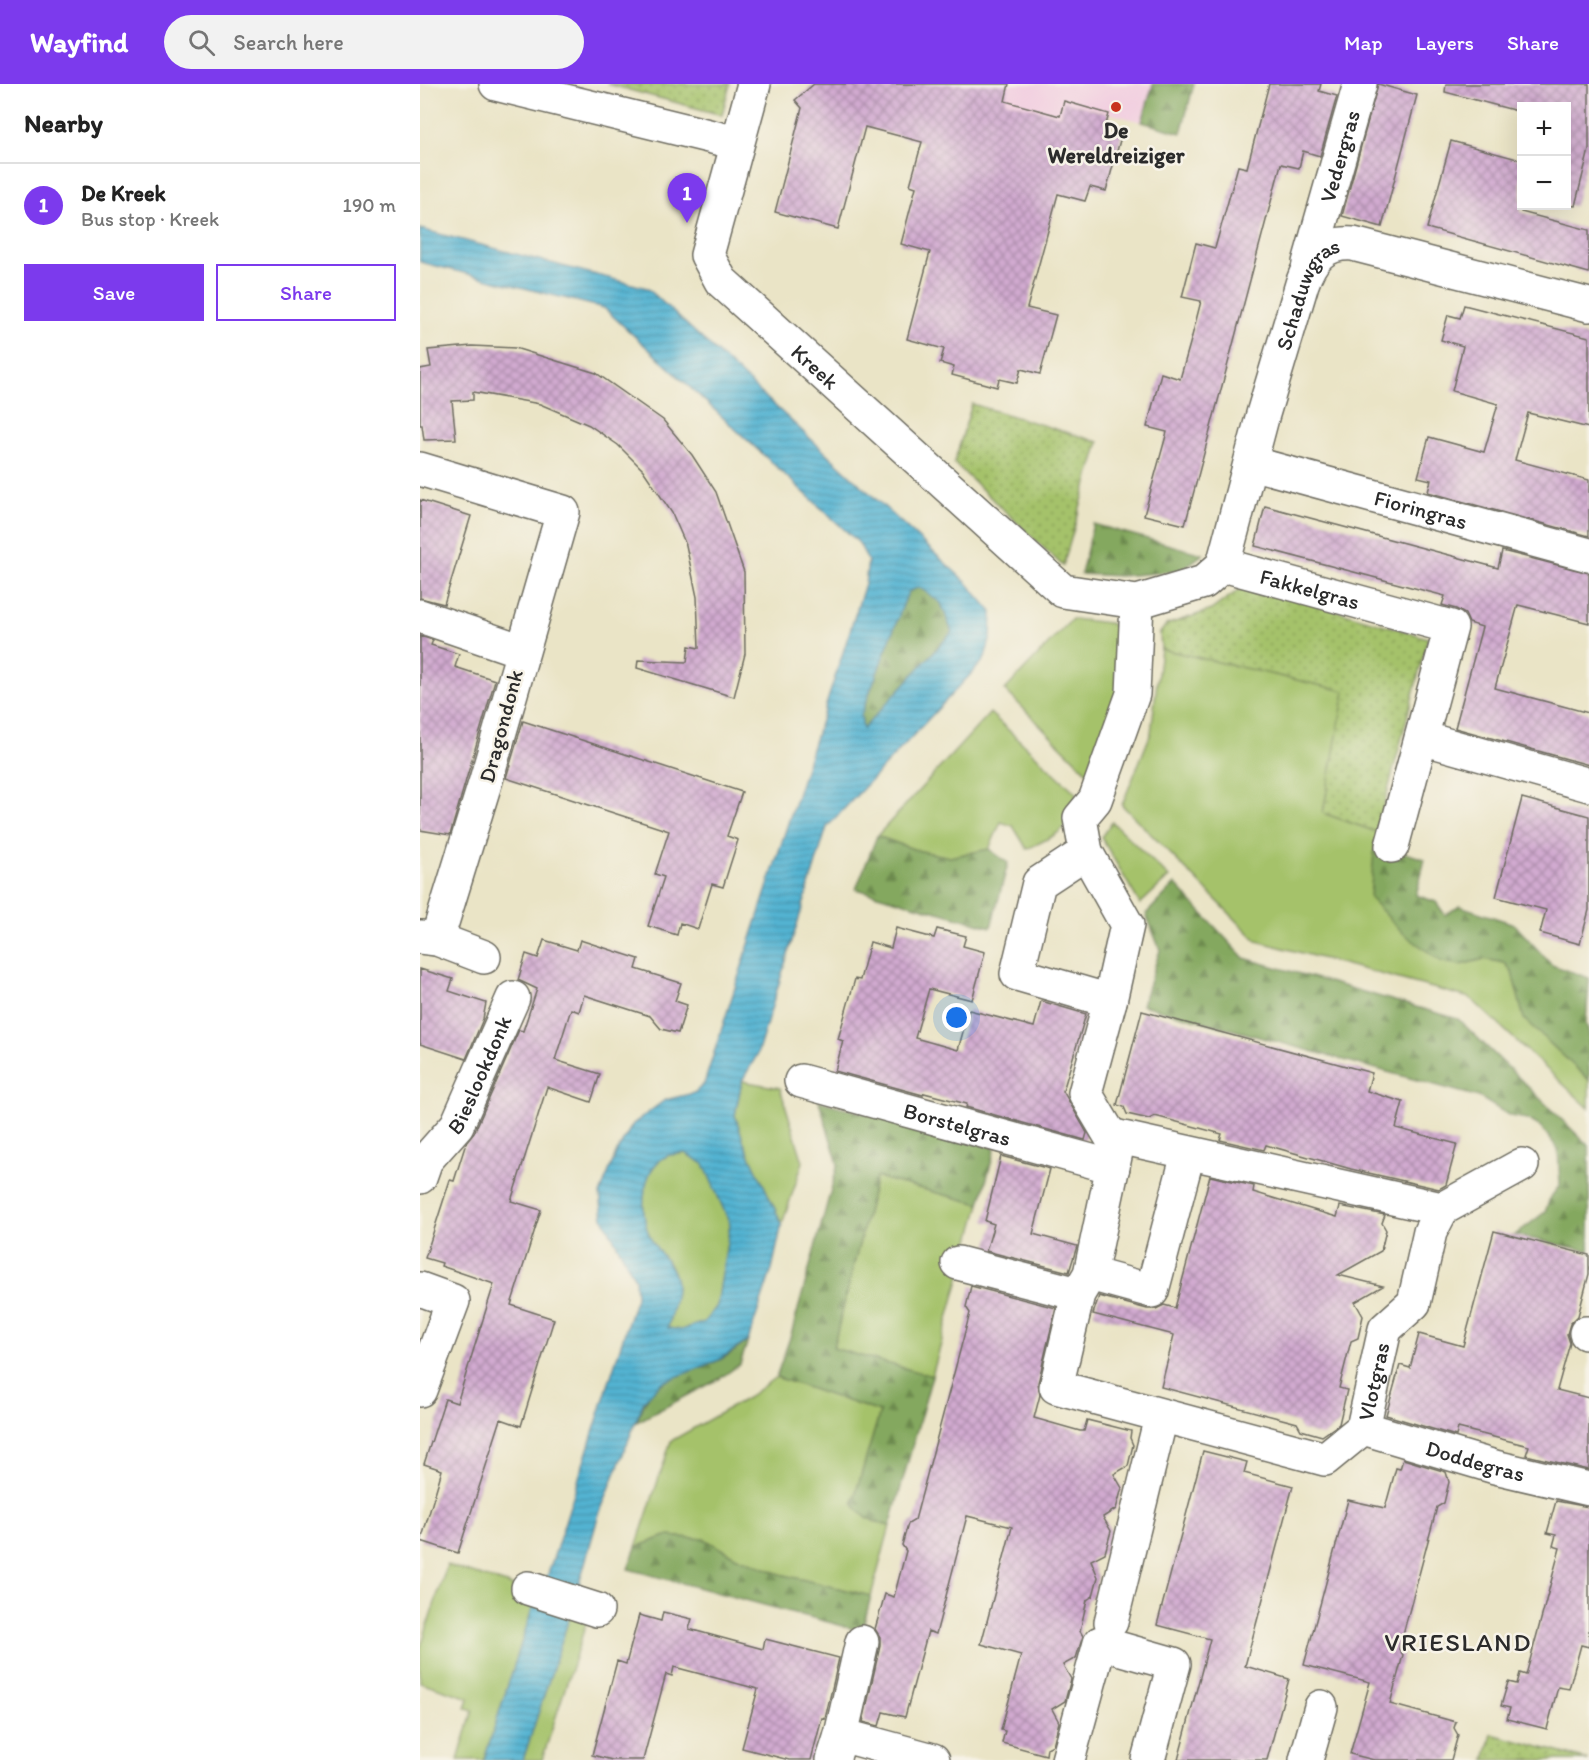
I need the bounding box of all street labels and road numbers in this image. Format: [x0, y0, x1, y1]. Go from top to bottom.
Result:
street label: Vedergras [1313, 107, 1365, 205]
street label: Schaduwgras [1269, 231, 1343, 353]
street label: Kreek [786, 338, 845, 395]
street label: Fioringras [1371, 484, 1470, 535]
street label: Fakkelgras [1257, 562, 1363, 615]
street label: Dragondonk [473, 666, 529, 786]
street label: Bieslookdonk [442, 1011, 517, 1140]
street label: Borstelgras [901, 1096, 1014, 1152]
street label: Vlotgras [1352, 1340, 1395, 1423]
street label: Doddegras [1423, 1434, 1527, 1487]

